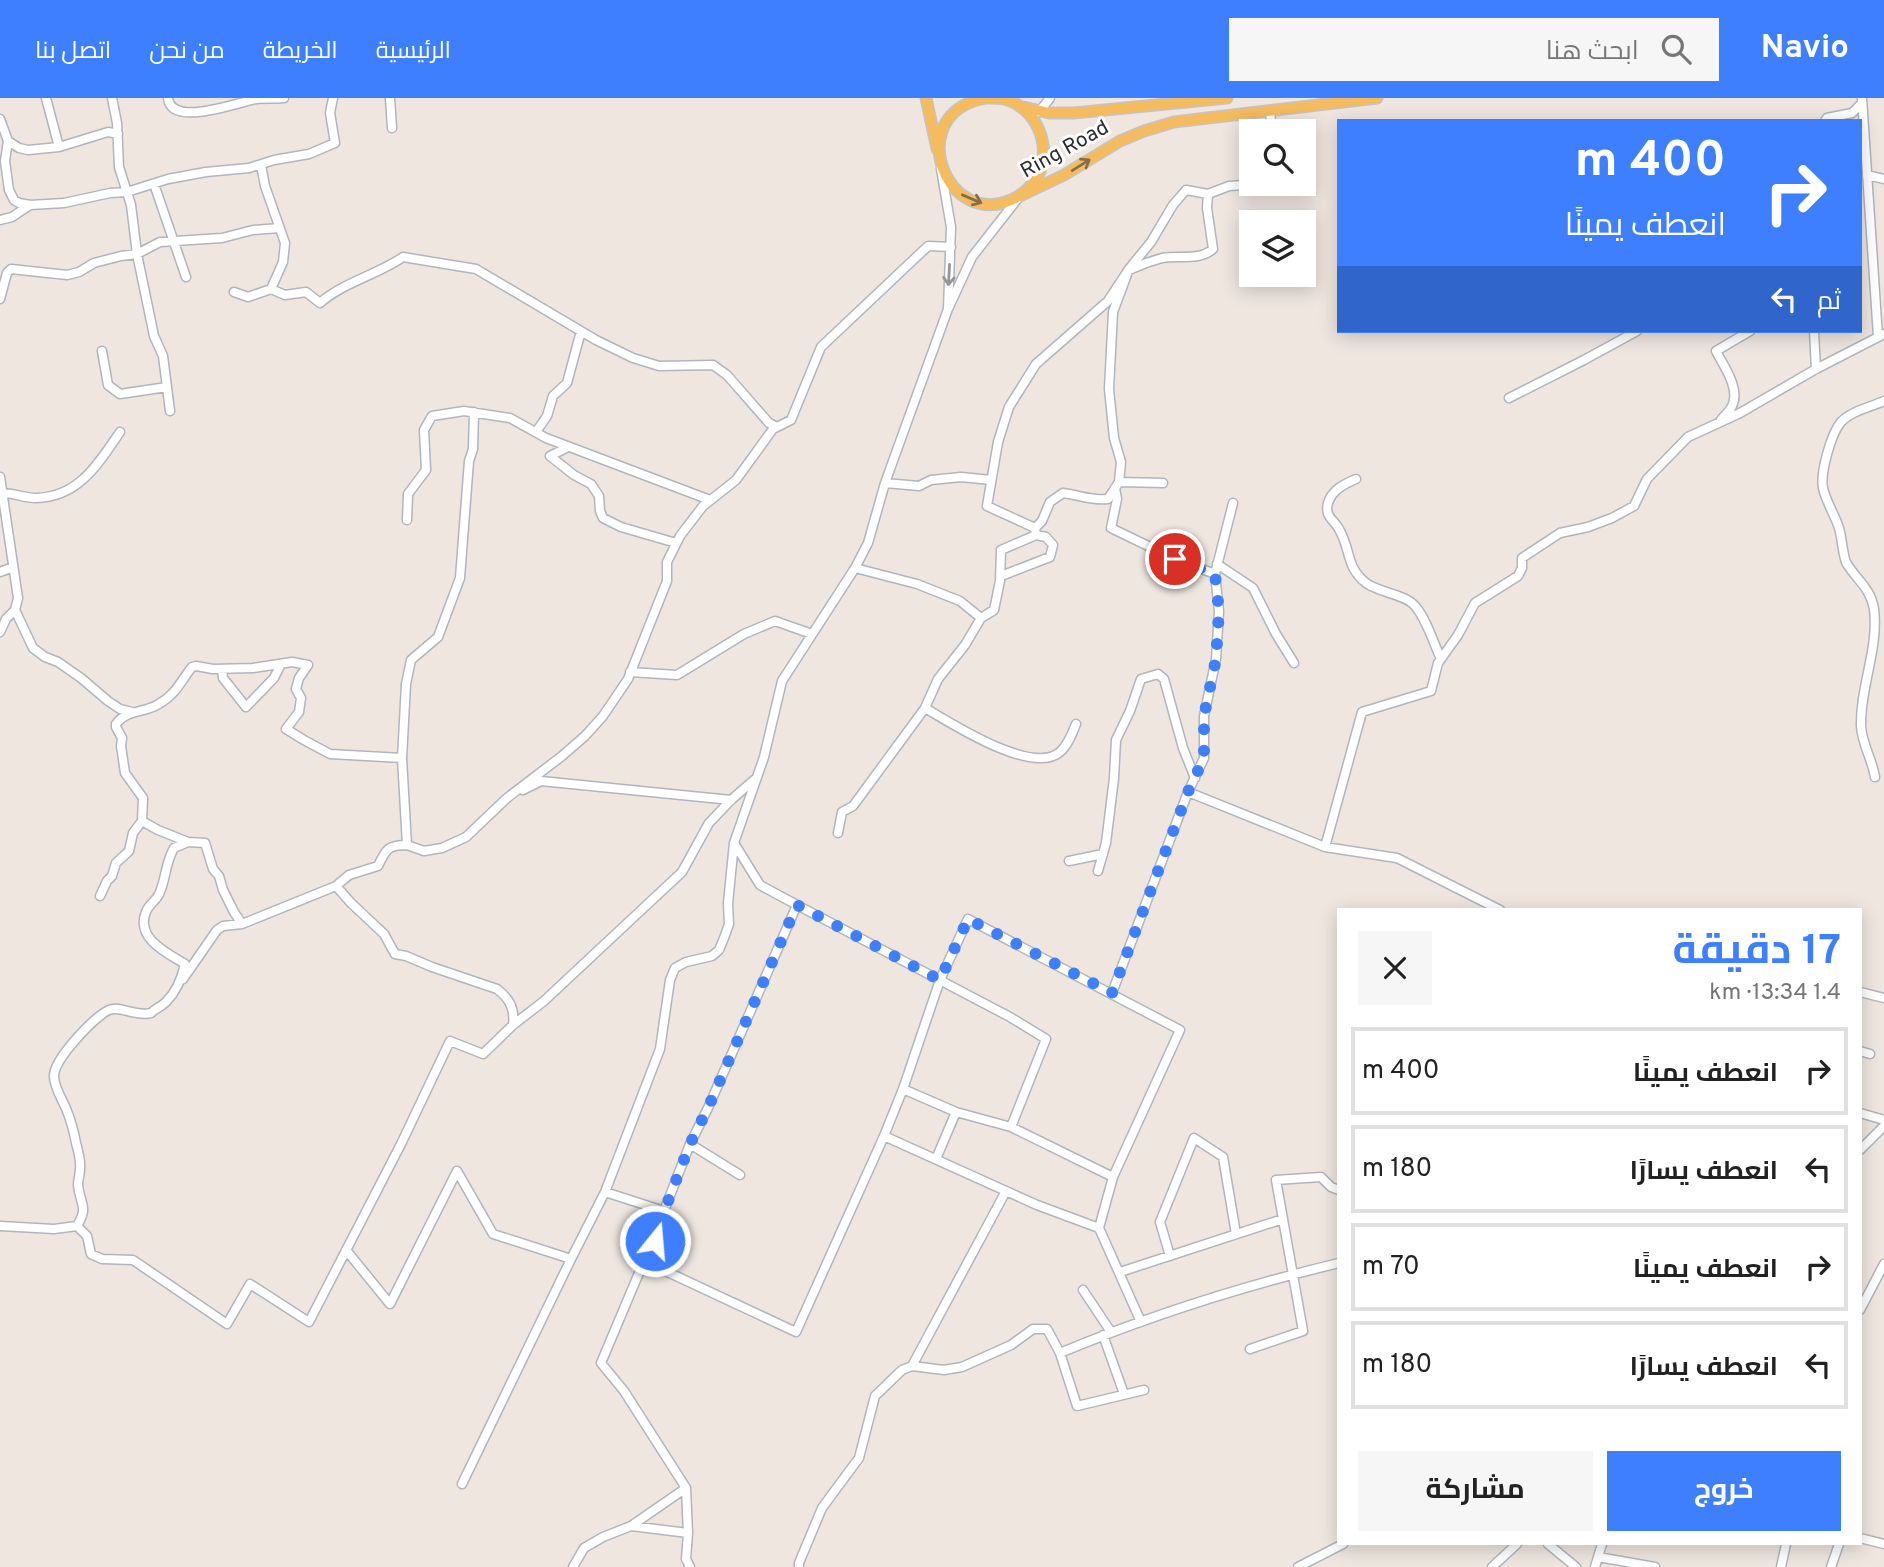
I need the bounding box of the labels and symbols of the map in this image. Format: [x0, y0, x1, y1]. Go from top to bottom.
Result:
street label: Ring Road [1016, 115, 1114, 185]
one-way arrow [1070, 158, 1090, 172]
one-way arrow [961, 193, 982, 206]
one-way arrow [943, 264, 956, 287]
pin [1145, 529, 1205, 589]
position arrow [618, 1204, 692, 1278]

